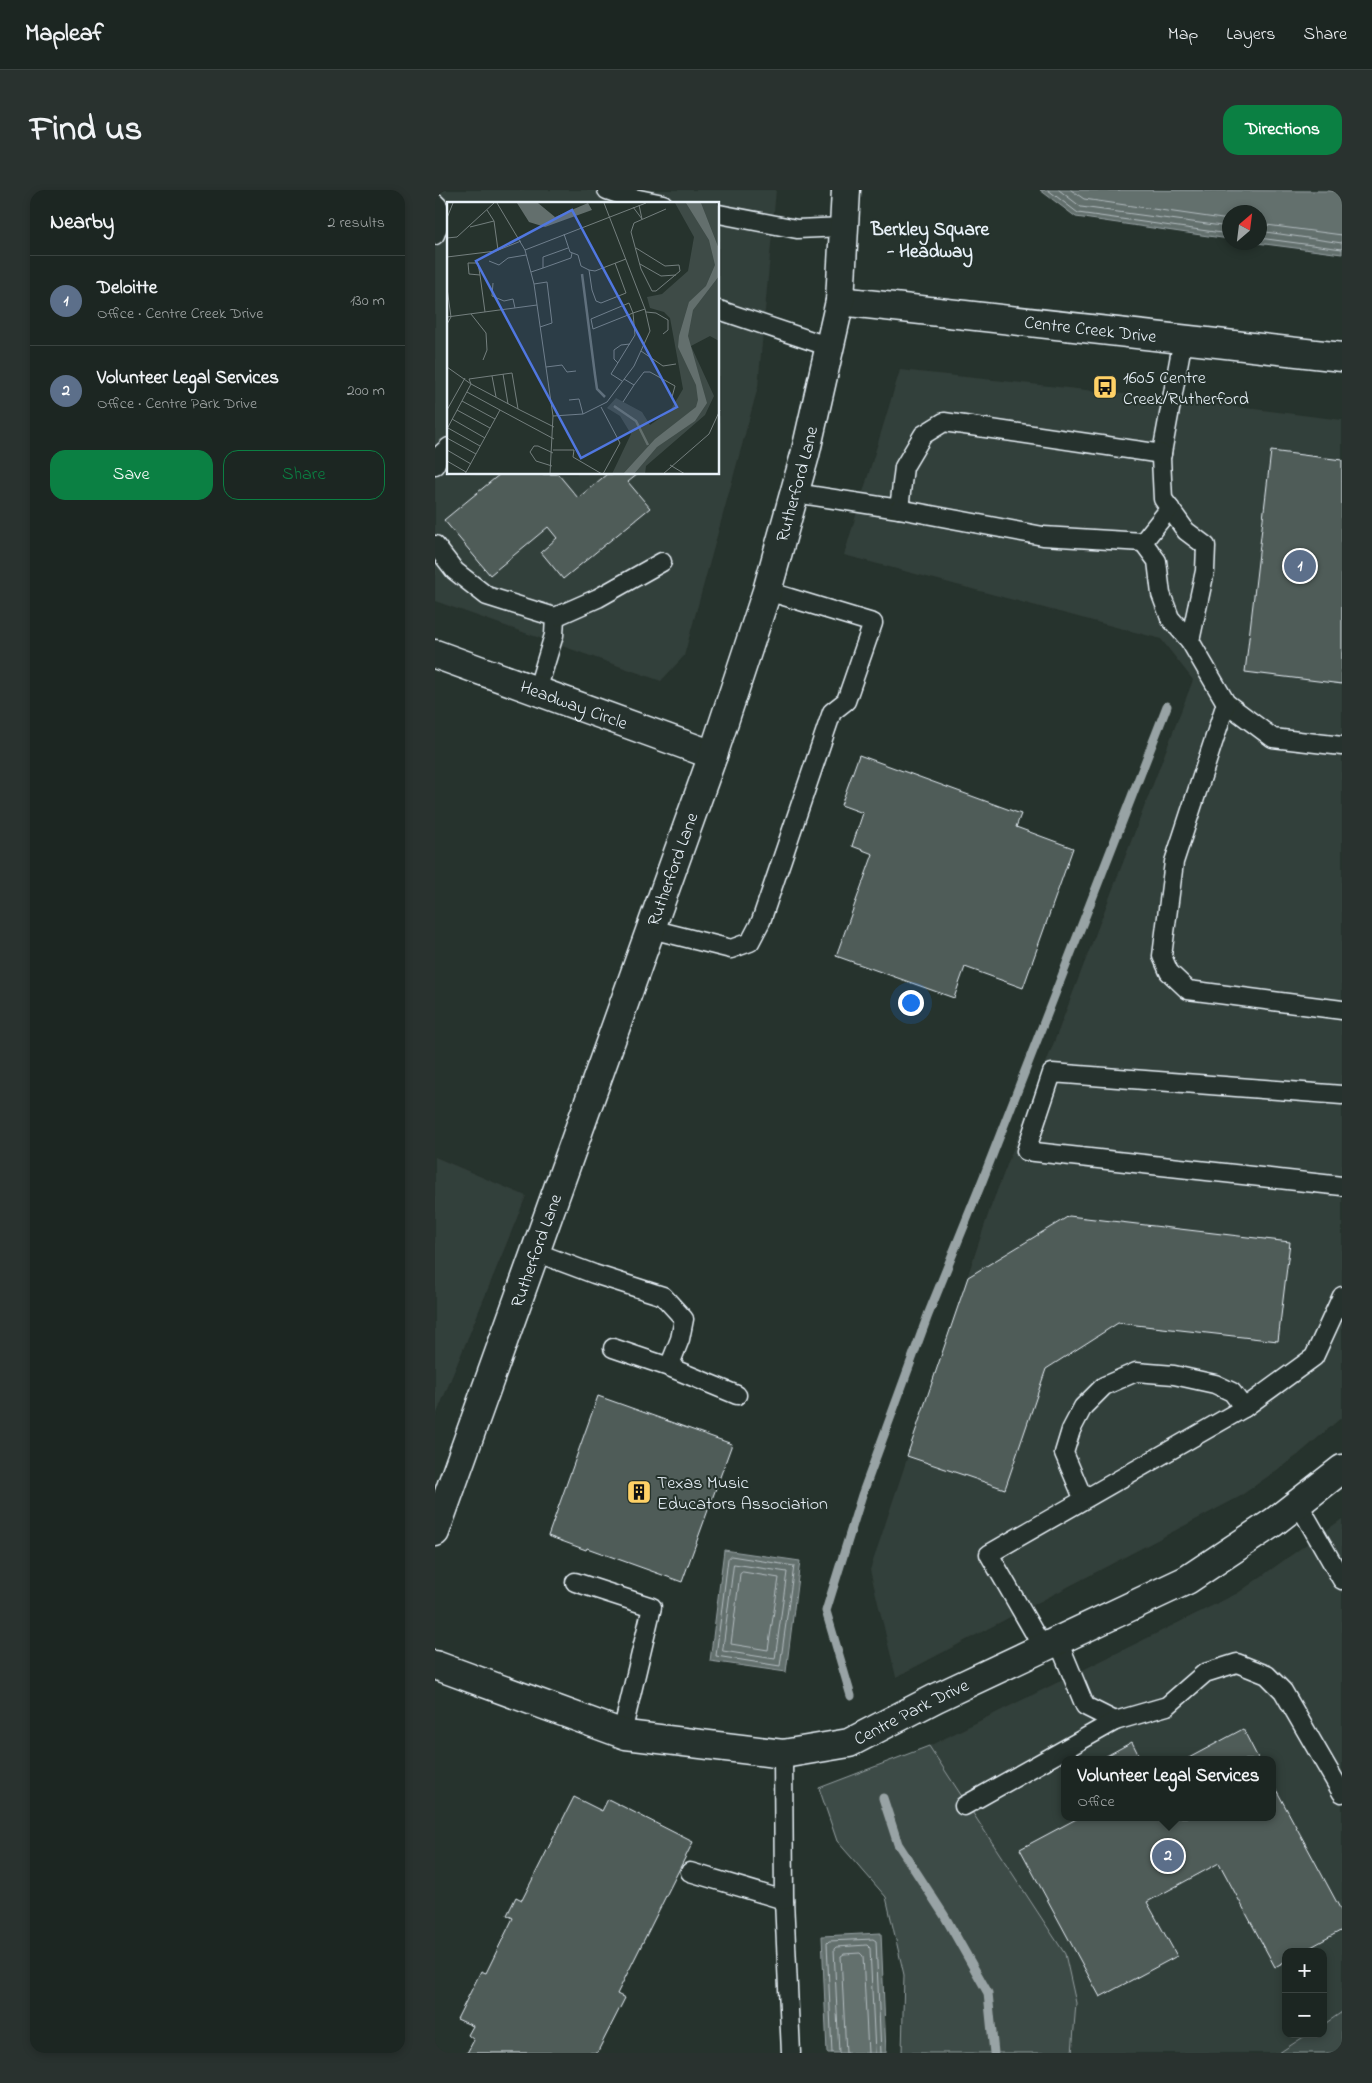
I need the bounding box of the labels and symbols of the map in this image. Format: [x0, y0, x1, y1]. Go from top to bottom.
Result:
inset map [447, 202, 720, 475]
north arrow [1222, 205, 1267, 250]
district label: Berkley Square - Headway [870, 217, 990, 268]
street label: Centre Creek Drive [1023, 311, 1159, 351]
place label: 1605 Centre Creek/Rutherford [1123, 366, 1249, 413]
bus stop icon: 1605 Centre Creek/Rutherford [1092, 374, 1118, 400]
street label: Rutherford Lane [770, 423, 826, 545]
pin: 1 [1284, 547, 1316, 585]
street label: Headway Circle [516, 675, 632, 738]
street label: Rutherford Lane [642, 809, 707, 930]
your location [898, 990, 924, 1016]
street label: Rutherford Lane [505, 1190, 570, 1311]
place label: Texas Music Educators Association [657, 1471, 828, 1518]
building icon: Texas Music Educators Association [626, 1479, 652, 1505]
street label: Centre Park Drive [850, 1673, 974, 1753]
pin: 2 [1152, 1837, 1184, 1875]

